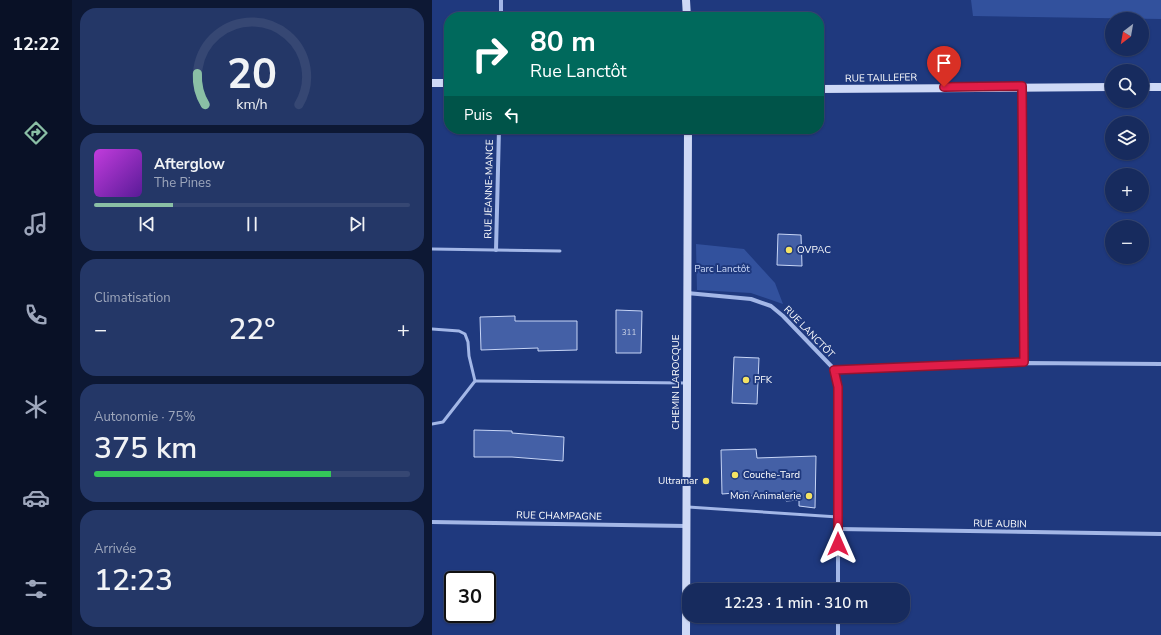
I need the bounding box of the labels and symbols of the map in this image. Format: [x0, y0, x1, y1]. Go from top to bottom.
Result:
north arrow [1105, 12, 1149, 56]
pin [927, 46, 961, 87]
street label: RUE TAILLEFER [845, 70, 918, 86]
street label: RUE JEANNE-MANCE [481, 139, 497, 239]
place label: OVPAC [797, 243, 831, 257]
marker: OVPAC [784, 245, 794, 255]
park label: Parc Lanctôt [694, 262, 750, 276]
street label: RUE LANCTÔT [780, 303, 838, 361]
house number: 311 [622, 327, 636, 338]
street label: CHEMIN LAROCQUE [669, 334, 683, 430]
place label: PFK [754, 373, 773, 387]
marker: PFK [741, 375, 751, 385]
place label: Couche-Tard [743, 468, 800, 482]
marker: Couche-Tard [730, 470, 740, 480]
place label: Ultramar [658, 474, 698, 488]
marker: Ultramar [701, 476, 711, 486]
place label: Mon Animalerie [730, 489, 801, 503]
marker: Mon Animalerie [804, 491, 814, 501]
street label: RUE CHAMPAGNE [516, 508, 602, 524]
street label: RUE AUBIN [973, 517, 1027, 531]
position arrow [817, 523, 859, 565]
speed limit sign: 30 [444, 571, 496, 623]

